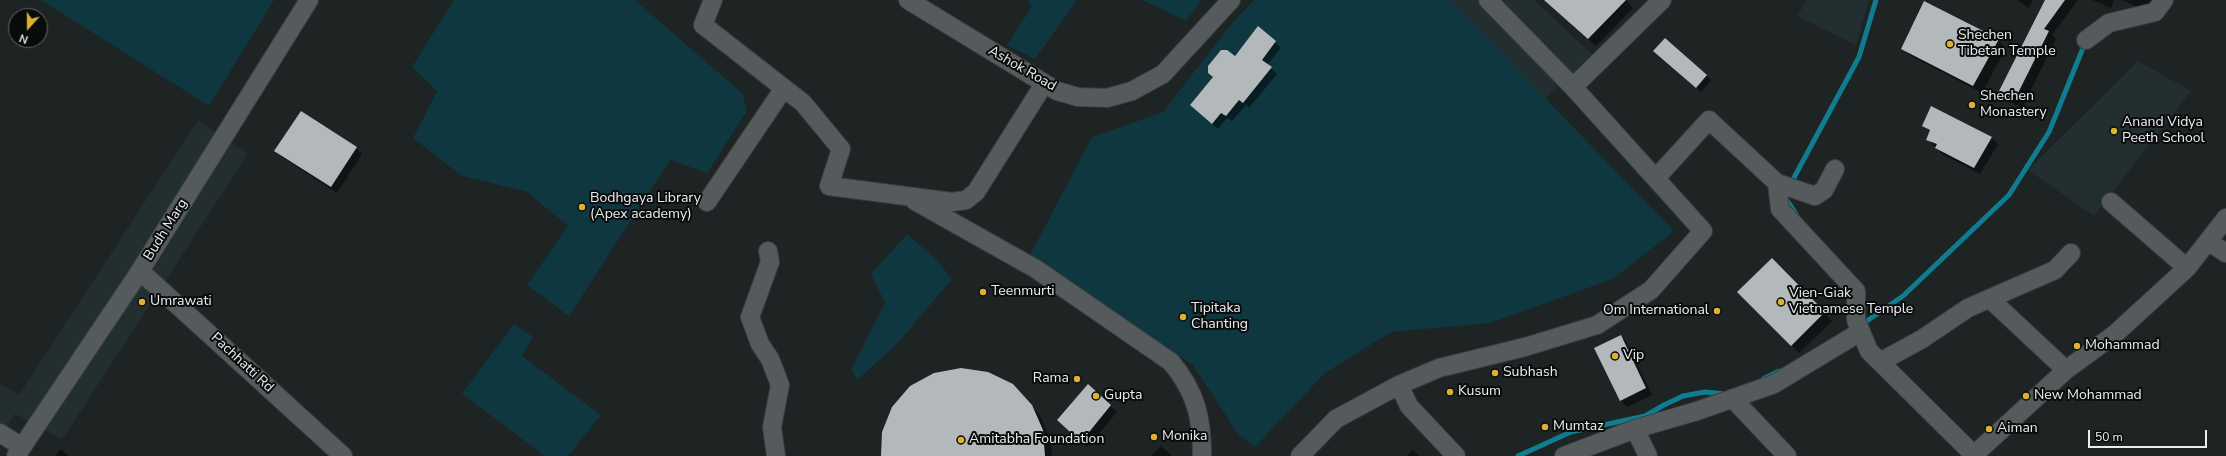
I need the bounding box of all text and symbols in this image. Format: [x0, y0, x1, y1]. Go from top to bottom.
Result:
north arrow [8, 8, 48, 48]
place label: Shechen Tibetan Temple [1958, 28, 2056, 60]
text: N [17, 30, 30, 47]
marker: Shechen Tibetan Temple [1945, 39, 1955, 49]
street label: Ashok Road [985, 43, 1059, 95]
place label: Shechen Monastery [1980, 89, 2047, 122]
marker: Shechen Monastery [1967, 100, 1977, 110]
place label: Anand Vidya Peeth School [2122, 115, 2205, 148]
marker: Anand Vidya Peeth School [2109, 126, 2119, 136]
place label: Bodhgaya Library (Apex academy) [590, 191, 701, 224]
street label: Budh Marg [140, 196, 192, 264]
marker: Bodhgaya Library (Apex academy) [577, 202, 587, 212]
place label: Teenmurti [991, 284, 1055, 300]
place label: Vien-Giak Vietnamese Temple [1789, 286, 1913, 318]
marker: Teenmurti [978, 287, 988, 297]
place label: Umrawati [150, 294, 212, 310]
marker: Umrawati [137, 297, 147, 307]
marker: Vien-Giak Vietnamese Temple [1776, 297, 1786, 307]
place label: Tipitaka Chanting [1191, 301, 1248, 334]
place label: Om International [1603, 303, 1709, 319]
marker: Om International [1712, 306, 1722, 316]
marker: Tipitaka Chanting [1178, 312, 1188, 322]
street label: Pachhatti Rd [207, 330, 277, 396]
place label: Mohammad [2085, 338, 2160, 354]
marker: Mohammad [2072, 341, 2082, 351]
place label: Vip [1623, 348, 1644, 364]
marker: Vip [1610, 351, 1620, 361]
place label: Subhash [1503, 365, 1558, 381]
marker: Subhash [1490, 368, 1500, 378]
place label: Rama [1033, 371, 1069, 387]
marker: Rama [1072, 374, 1082, 384]
place label: Kusum [1458, 384, 1501, 400]
marker: Kusum [1445, 387, 1455, 397]
place label: Gupta [1104, 388, 1142, 404]
place label: New Mohammad [2034, 388, 2142, 404]
marker: Gupta [1091, 391, 1101, 401]
marker: New Mohammad [2021, 391, 2031, 401]
place label: Mumtaz [1553, 419, 1604, 435]
place label: Aiman [1997, 421, 2038, 437]
marker: Mumtaz [1540, 422, 1550, 432]
scale bar [2090, 422, 2209, 448]
marker: Aiman [1984, 424, 1994, 434]
place label: Monika [1162, 429, 1207, 445]
text: 50 m [2095, 429, 2123, 445]
place label: Amitabha Foundation [969, 432, 1104, 448]
marker: Monika [1149, 432, 1159, 442]
marker: Amitabha Foundation [956, 435, 966, 445]

